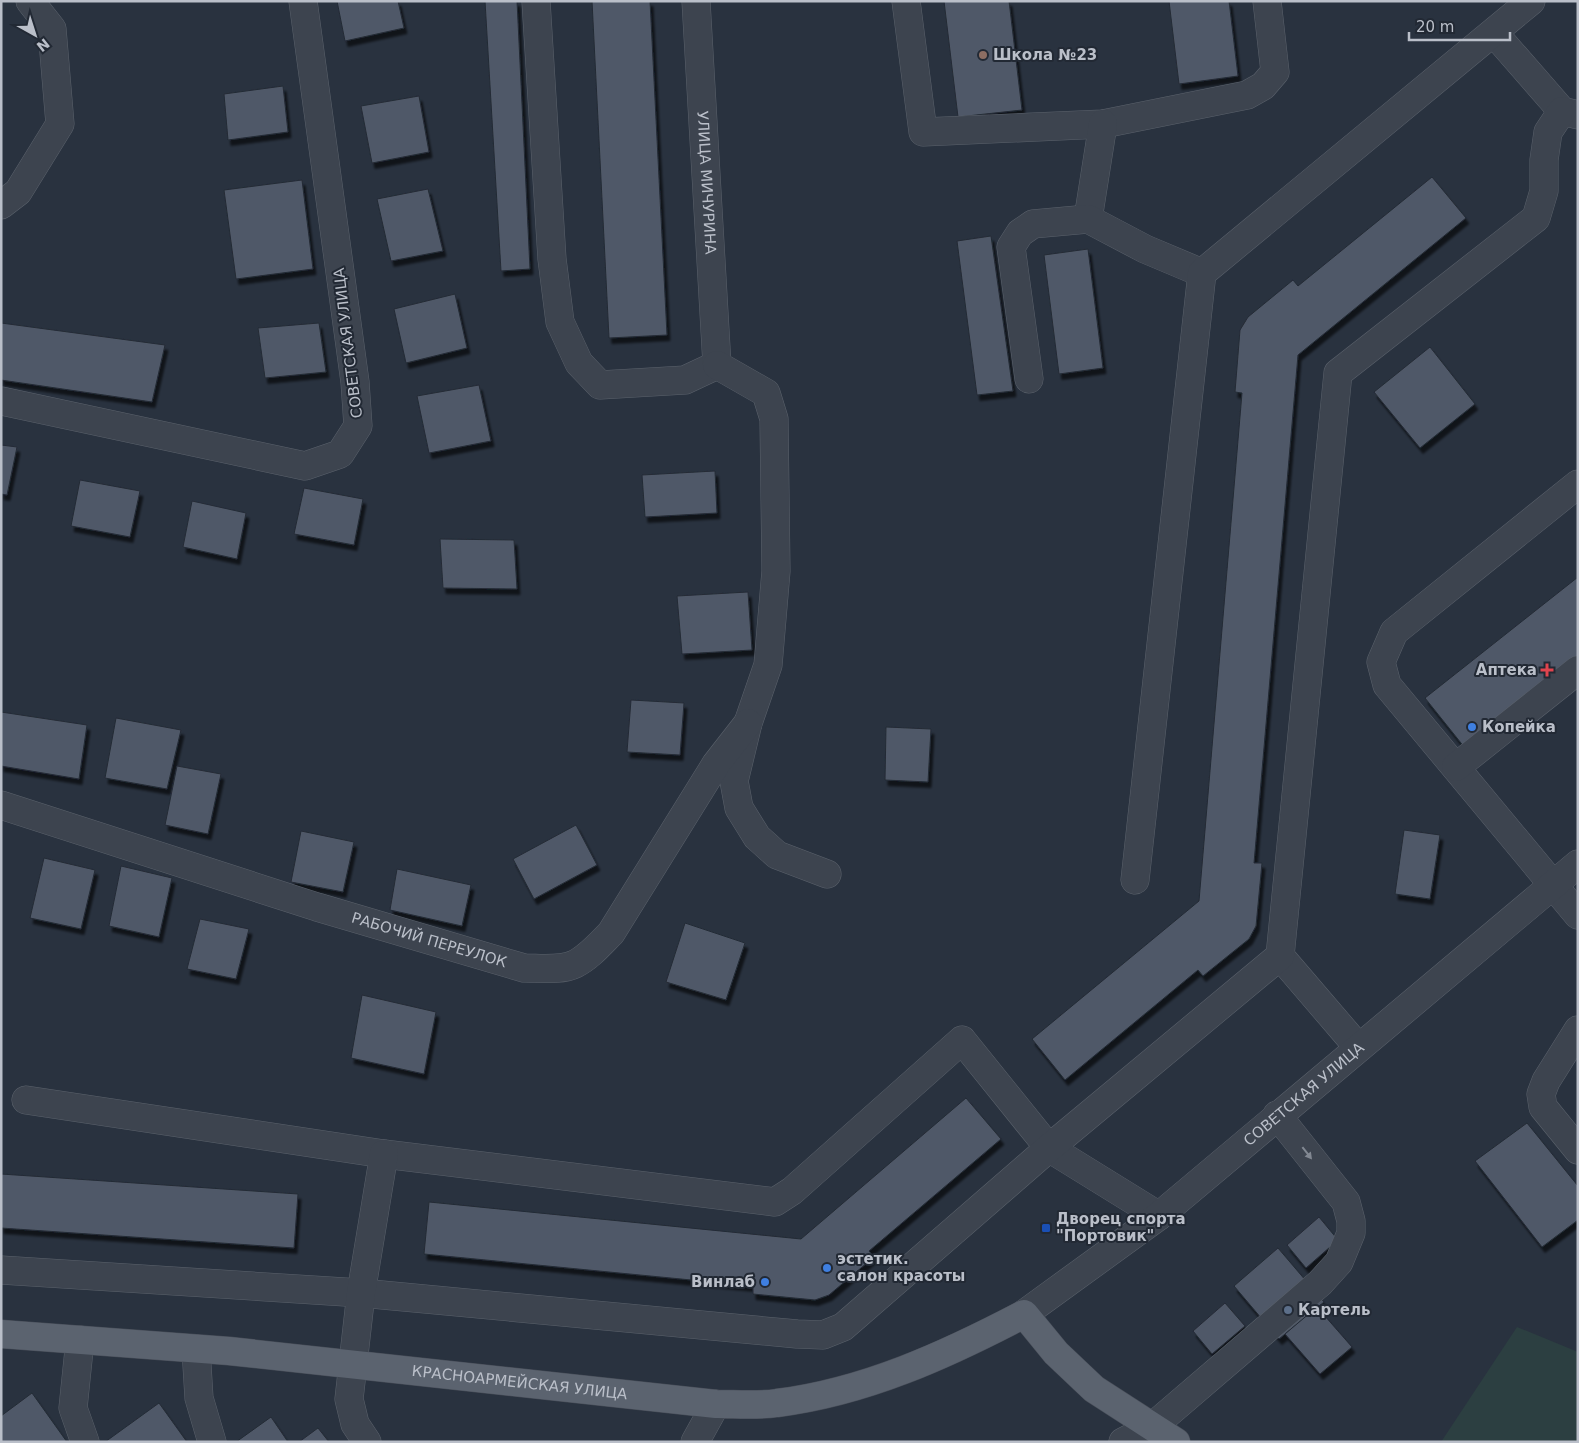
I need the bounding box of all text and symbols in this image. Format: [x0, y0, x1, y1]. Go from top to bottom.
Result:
north arrow [10, 10, 60, 60]
scale bar [1409, 10, 1510, 42]
text: 20 m [1416, 18, 1454, 36]
text: N [34, 35, 53, 55]
place label: Школа №23 [993, 46, 1097, 64]
marker: Школа №23 [977, 49, 989, 61]
street label: УЛИЦА МИЧУРИНА [693, 110, 720, 256]
street label: СОВЕТСКАЯ УЛИЦА [330, 266, 366, 419]
place label: Аптека [1476, 661, 1537, 679]
marker: Аптека [1541, 664, 1553, 676]
place label: Копейка [1482, 718, 1556, 736]
marker: Копейка [1466, 721, 1478, 733]
street label: РАБОЧИЙ ПЕРЕУЛОК [349, 909, 509, 972]
street label: СОВЕТСКАЯ УЛИЦА [1240, 1038, 1368, 1150]
one-way arrow [1302, 1146, 1313, 1159]
place label: Дворец спорта "Портовик" [1056, 1210, 1186, 1245]
marker: Дворец спорта "Портовик" [1040, 1222, 1052, 1234]
place label: эстетик. салон красоты [837, 1250, 965, 1285]
marker: эстетик. салон красоты [821, 1262, 833, 1274]
place label: Винлаб [691, 1273, 755, 1291]
marker: Винлаб [759, 1276, 771, 1288]
place label: Картель [1298, 1301, 1370, 1319]
marker: Картель [1282, 1304, 1294, 1316]
street label: КРАСНОАРМЕЙСКАЯ УЛИЦА [411, 1362, 629, 1403]

